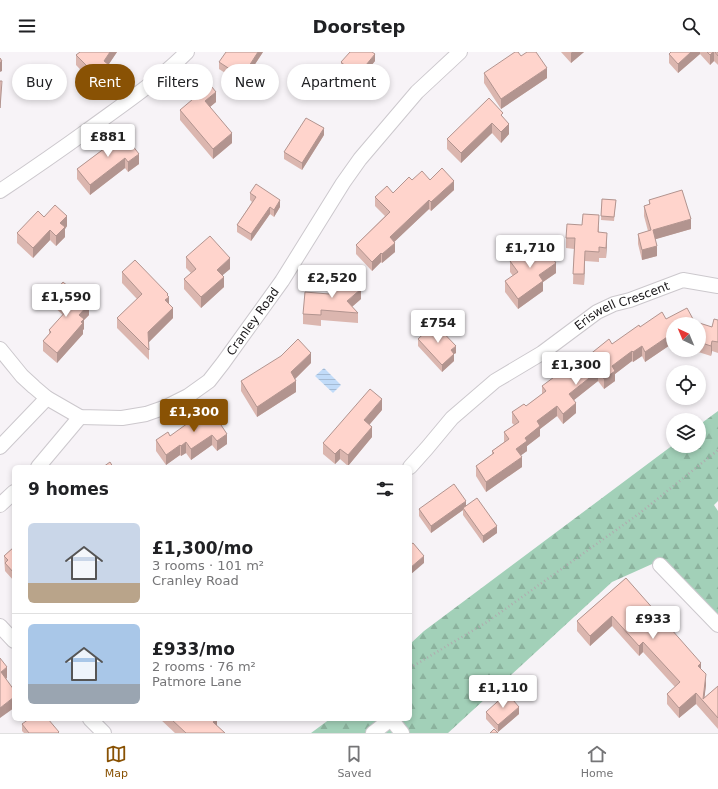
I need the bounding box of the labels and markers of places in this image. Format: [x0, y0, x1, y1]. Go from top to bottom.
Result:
pin: £881 [84, 124, 132, 158]
pin: £1,710 [497, 235, 563, 269]
pin: £2,520 [299, 265, 365, 299]
pin: £1,590 [33, 284, 99, 318]
pin: £754 [414, 310, 462, 344]
pin: £1,300 [543, 352, 609, 386]
pin: £1,300 [161, 399, 227, 433]
pin: £933 [629, 606, 677, 640]
pin: £1,110 [470, 675, 536, 709]

